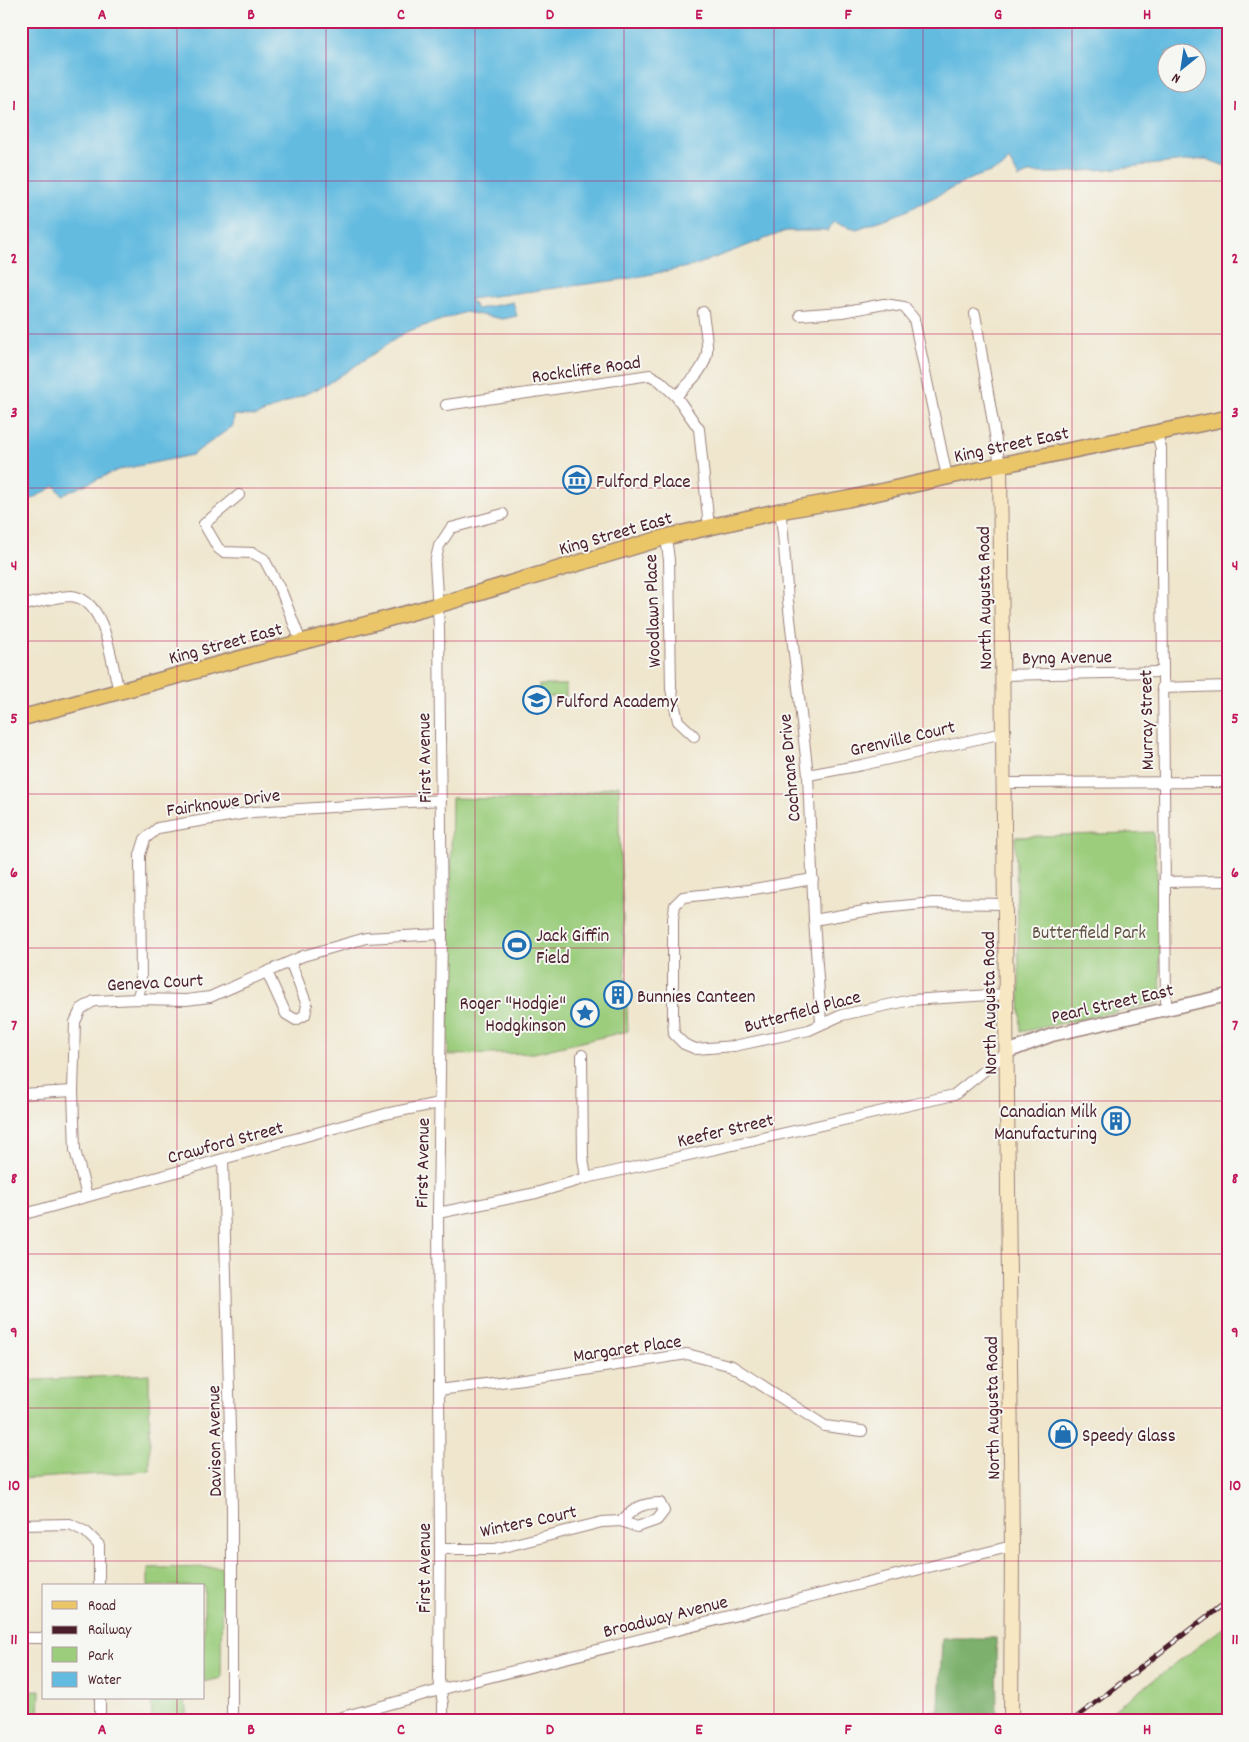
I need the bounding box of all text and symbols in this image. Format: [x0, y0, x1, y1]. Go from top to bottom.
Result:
text: A [98, 4, 107, 27]
text: B [247, 4, 255, 27]
text: C [397, 4, 405, 27]
text: D [546, 4, 555, 27]
text: E [695, 4, 703, 27]
text: F [844, 4, 852, 27]
text: G [994, 4, 1002, 27]
text: H [1143, 4, 1151, 27]
north arrow [1156, 42, 1206, 92]
text: N [1168, 67, 1184, 88]
text: 1 [12, 95, 16, 118]
text: 1 [1233, 95, 1237, 118]
text: 2 [11, 248, 18, 271]
text: 2 [1232, 248, 1239, 271]
street label: Rockcliffe Road [530, 350, 643, 392]
text: 3 [10, 402, 18, 425]
text: 3 [1231, 402, 1239, 425]
street label: King Street East [952, 421, 1072, 472]
museum icon: Fulford Place [562, 465, 592, 495]
place label: Fulford Place [596, 470, 691, 497]
street label: King Street East [556, 506, 676, 564]
street label: North Augusta Road [972, 526, 1001, 670]
street label: Woodlawn Place [639, 554, 670, 668]
text: 4 [11, 555, 17, 578]
text: 4 [1232, 555, 1238, 578]
street label: King Street East [166, 617, 286, 674]
street label: Byng Avenue [1022, 645, 1112, 674]
street label: Murray Street [1134, 669, 1163, 770]
school or university icon: Fulford Academy [522, 685, 552, 715]
place label: Fulford Academy [556, 690, 678, 717]
text: 5 [10, 708, 18, 731]
text: 5 [1231, 708, 1239, 731]
street label: First Avenue [412, 713, 441, 803]
street label: Cochrane Drive [773, 713, 810, 823]
street label: Grenville Court [848, 715, 958, 766]
street label: Fairknowe Drive [165, 783, 282, 826]
text: 6 [10, 862, 18, 885]
text: 6 [1231, 862, 1239, 885]
park label: Butterfield Park [1032, 921, 1146, 948]
place label: Jack Giffin Field [536, 924, 609, 973]
sports icon: Jack Giffin Field [502, 930, 532, 960]
street label: North Augusta Road [977, 931, 1006, 1075]
street label: Geneva Court [106, 968, 204, 1000]
street label: Pearl Street East [1049, 978, 1177, 1033]
building icon: Bunnies Canteen [603, 980, 633, 1010]
place label: Bunnies Canteen [637, 985, 756, 1012]
street label: Butterfield Place [742, 985, 864, 1042]
place label: Roger "Hodgie" Hodgkinson [459, 992, 566, 1041]
place icon: Roger "Hodgie" Hodgkinson [570, 998, 600, 1028]
text: 7 [11, 1015, 17, 1038]
text: 7 [1232, 1015, 1238, 1038]
place label: Canadian Milk Manufacturing [994, 1100, 1097, 1149]
building icon: Canadian Milk Manufacturing [1101, 1106, 1131, 1136]
street label: Keefer Street [675, 1108, 777, 1157]
street label: Crawford Street [165, 1116, 287, 1173]
street label: First Avenue [410, 1118, 439, 1208]
text: 8 [11, 1168, 18, 1191]
text: 8 [1232, 1168, 1239, 1191]
text: 9 [10, 1322, 18, 1345]
text: 9 [1231, 1322, 1239, 1345]
street label: Margaret Place [572, 1330, 683, 1371]
street label: North Augusta Road [980, 1336, 1009, 1480]
street label: Davison Avenue [202, 1385, 231, 1497]
shop icon: Speedy Glass [1048, 1419, 1078, 1449]
place label: Speedy Glass [1082, 1424, 1176, 1451]
text: 10 [8, 1475, 20, 1498]
text: 10 [1229, 1475, 1241, 1498]
street label: Winters Court [478, 1500, 579, 1547]
street label: First Avenue [413, 1523, 440, 1613]
legend [42, 1584, 205, 1700]
street label: Broadway Avenue [601, 1590, 731, 1647]
text: Road [88, 1596, 116, 1618]
text: Railway [88, 1620, 132, 1642]
text: 11 [10, 1629, 18, 1652]
text: 11 [1231, 1629, 1239, 1652]
text: Park [88, 1646, 114, 1668]
text: Water [88, 1670, 122, 1692]
text: A [98, 1719, 107, 1742]
text: B [247, 1719, 255, 1742]
text: C [397, 1719, 405, 1742]
text: D [546, 1719, 555, 1742]
text: E [695, 1719, 703, 1742]
text: F [844, 1719, 852, 1742]
text: G [994, 1719, 1002, 1742]
text: H [1143, 1719, 1151, 1742]

